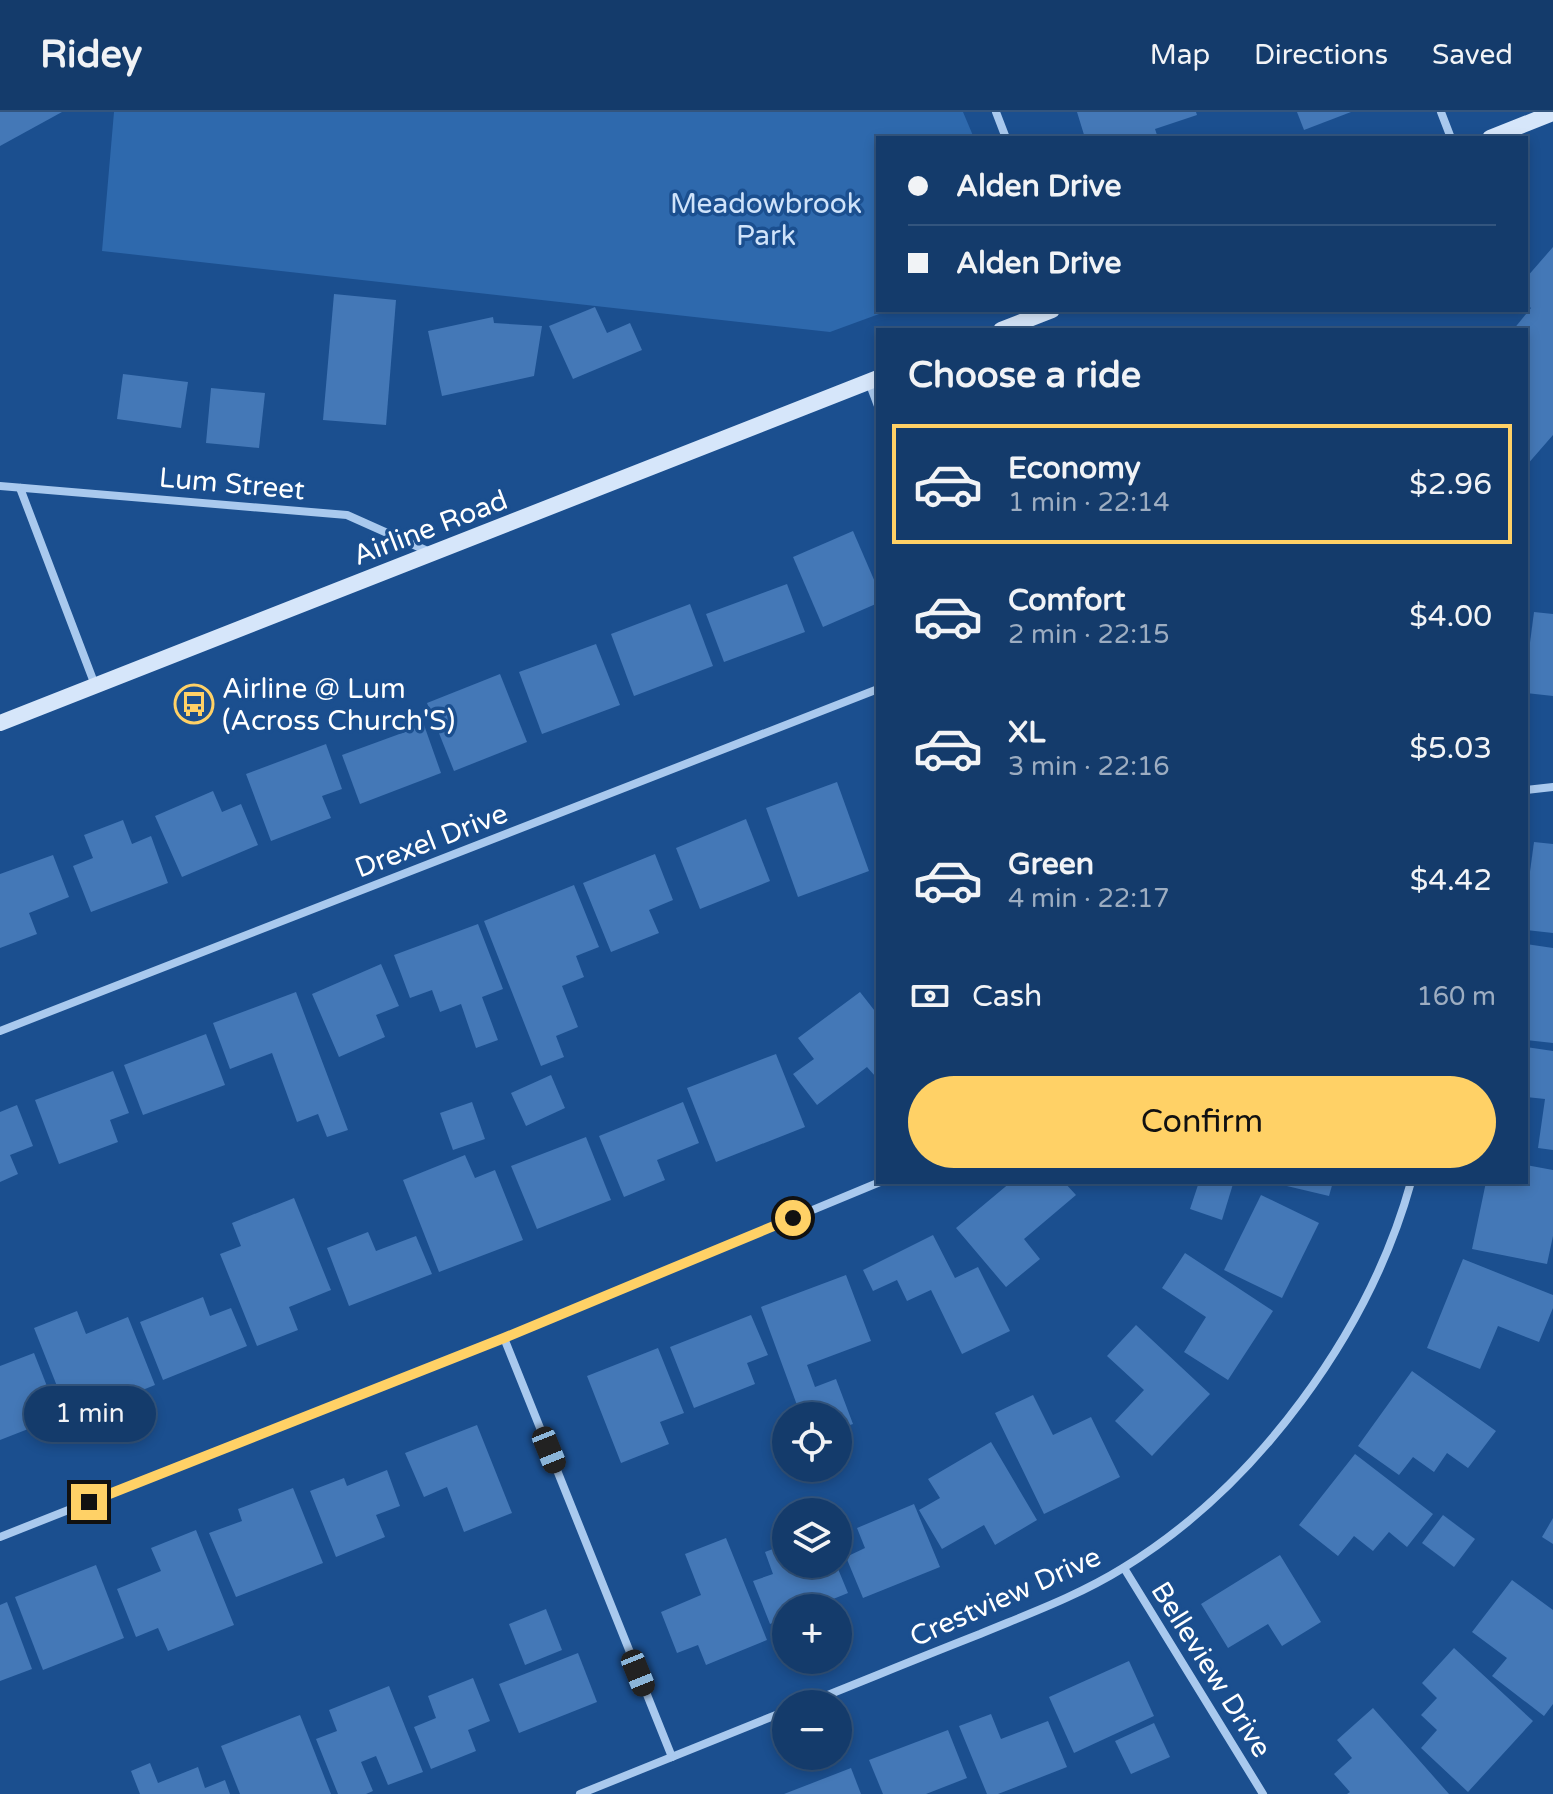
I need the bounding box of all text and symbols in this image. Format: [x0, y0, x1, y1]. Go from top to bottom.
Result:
text: Ridey [40, 32, 142, 78]
text: Map [1150, 38, 1210, 72]
text: Directions [1254, 38, 1388, 72]
text: Saved [1432, 38, 1513, 72]
text: Alden Drive [956, 168, 1122, 205]
park label: Meadowbrook Park [670, 187, 862, 253]
text: Alden Drive [956, 245, 1122, 282]
text: Choose a ride [908, 354, 1141, 397]
icon: car [912, 448, 984, 520]
text: Economy [1008, 450, 1141, 487]
street label: Lum Street [158, 461, 307, 507]
text: $2.96 [1409, 466, 1492, 503]
street label: Airline Road [348, 483, 512, 573]
text: 1 min · 22:14 [1008, 487, 1170, 518]
icon: car [912, 580, 984, 652]
text: Comfort [1008, 582, 1126, 619]
text: $4.00 [1409, 598, 1492, 635]
text: 2 min · 22:15 [1008, 619, 1170, 650]
place label: Airline @ Lum (Across Church'S) [222, 672, 455, 738]
bus stop icon: Airline @ Lum (Across Church'S) [173, 683, 215, 725]
icon: car [912, 712, 984, 784]
text: XL [1008, 714, 1045, 751]
text: $5.03 [1410, 730, 1492, 767]
text: 3 min · 22:16 [1008, 751, 1170, 782]
street label: Drexel Drive [350, 796, 512, 886]
icon: car [912, 844, 984, 916]
text: Green [1008, 846, 1094, 883]
text: $4.42 [1410, 862, 1492, 899]
text: 4 min · 22:17 [1008, 883, 1170, 914]
icon: cash [908, 974, 952, 1018]
text: Cash [972, 978, 1042, 1015]
text: 160 m [1416, 981, 1496, 1012]
button: Confirm [908, 1076, 1496, 1168]
route start [775, 1200, 811, 1236]
callout: 1 min [23, 1386, 155, 1442]
text: 1 min [55, 1398, 125, 1429]
map controls [772, 1402, 852, 1770]
button: locate [772, 1402, 852, 1482]
car [529, 1423, 569, 1477]
route end [71, 1484, 107, 1520]
button: layers [772, 1498, 852, 1578]
street label: Crestview Drive [905, 1540, 1106, 1654]
street label: Belleview Drive [1144, 1575, 1279, 1764]
button: + [772, 1594, 852, 1674]
car [618, 1646, 658, 1700]
button: − [772, 1690, 852, 1770]

